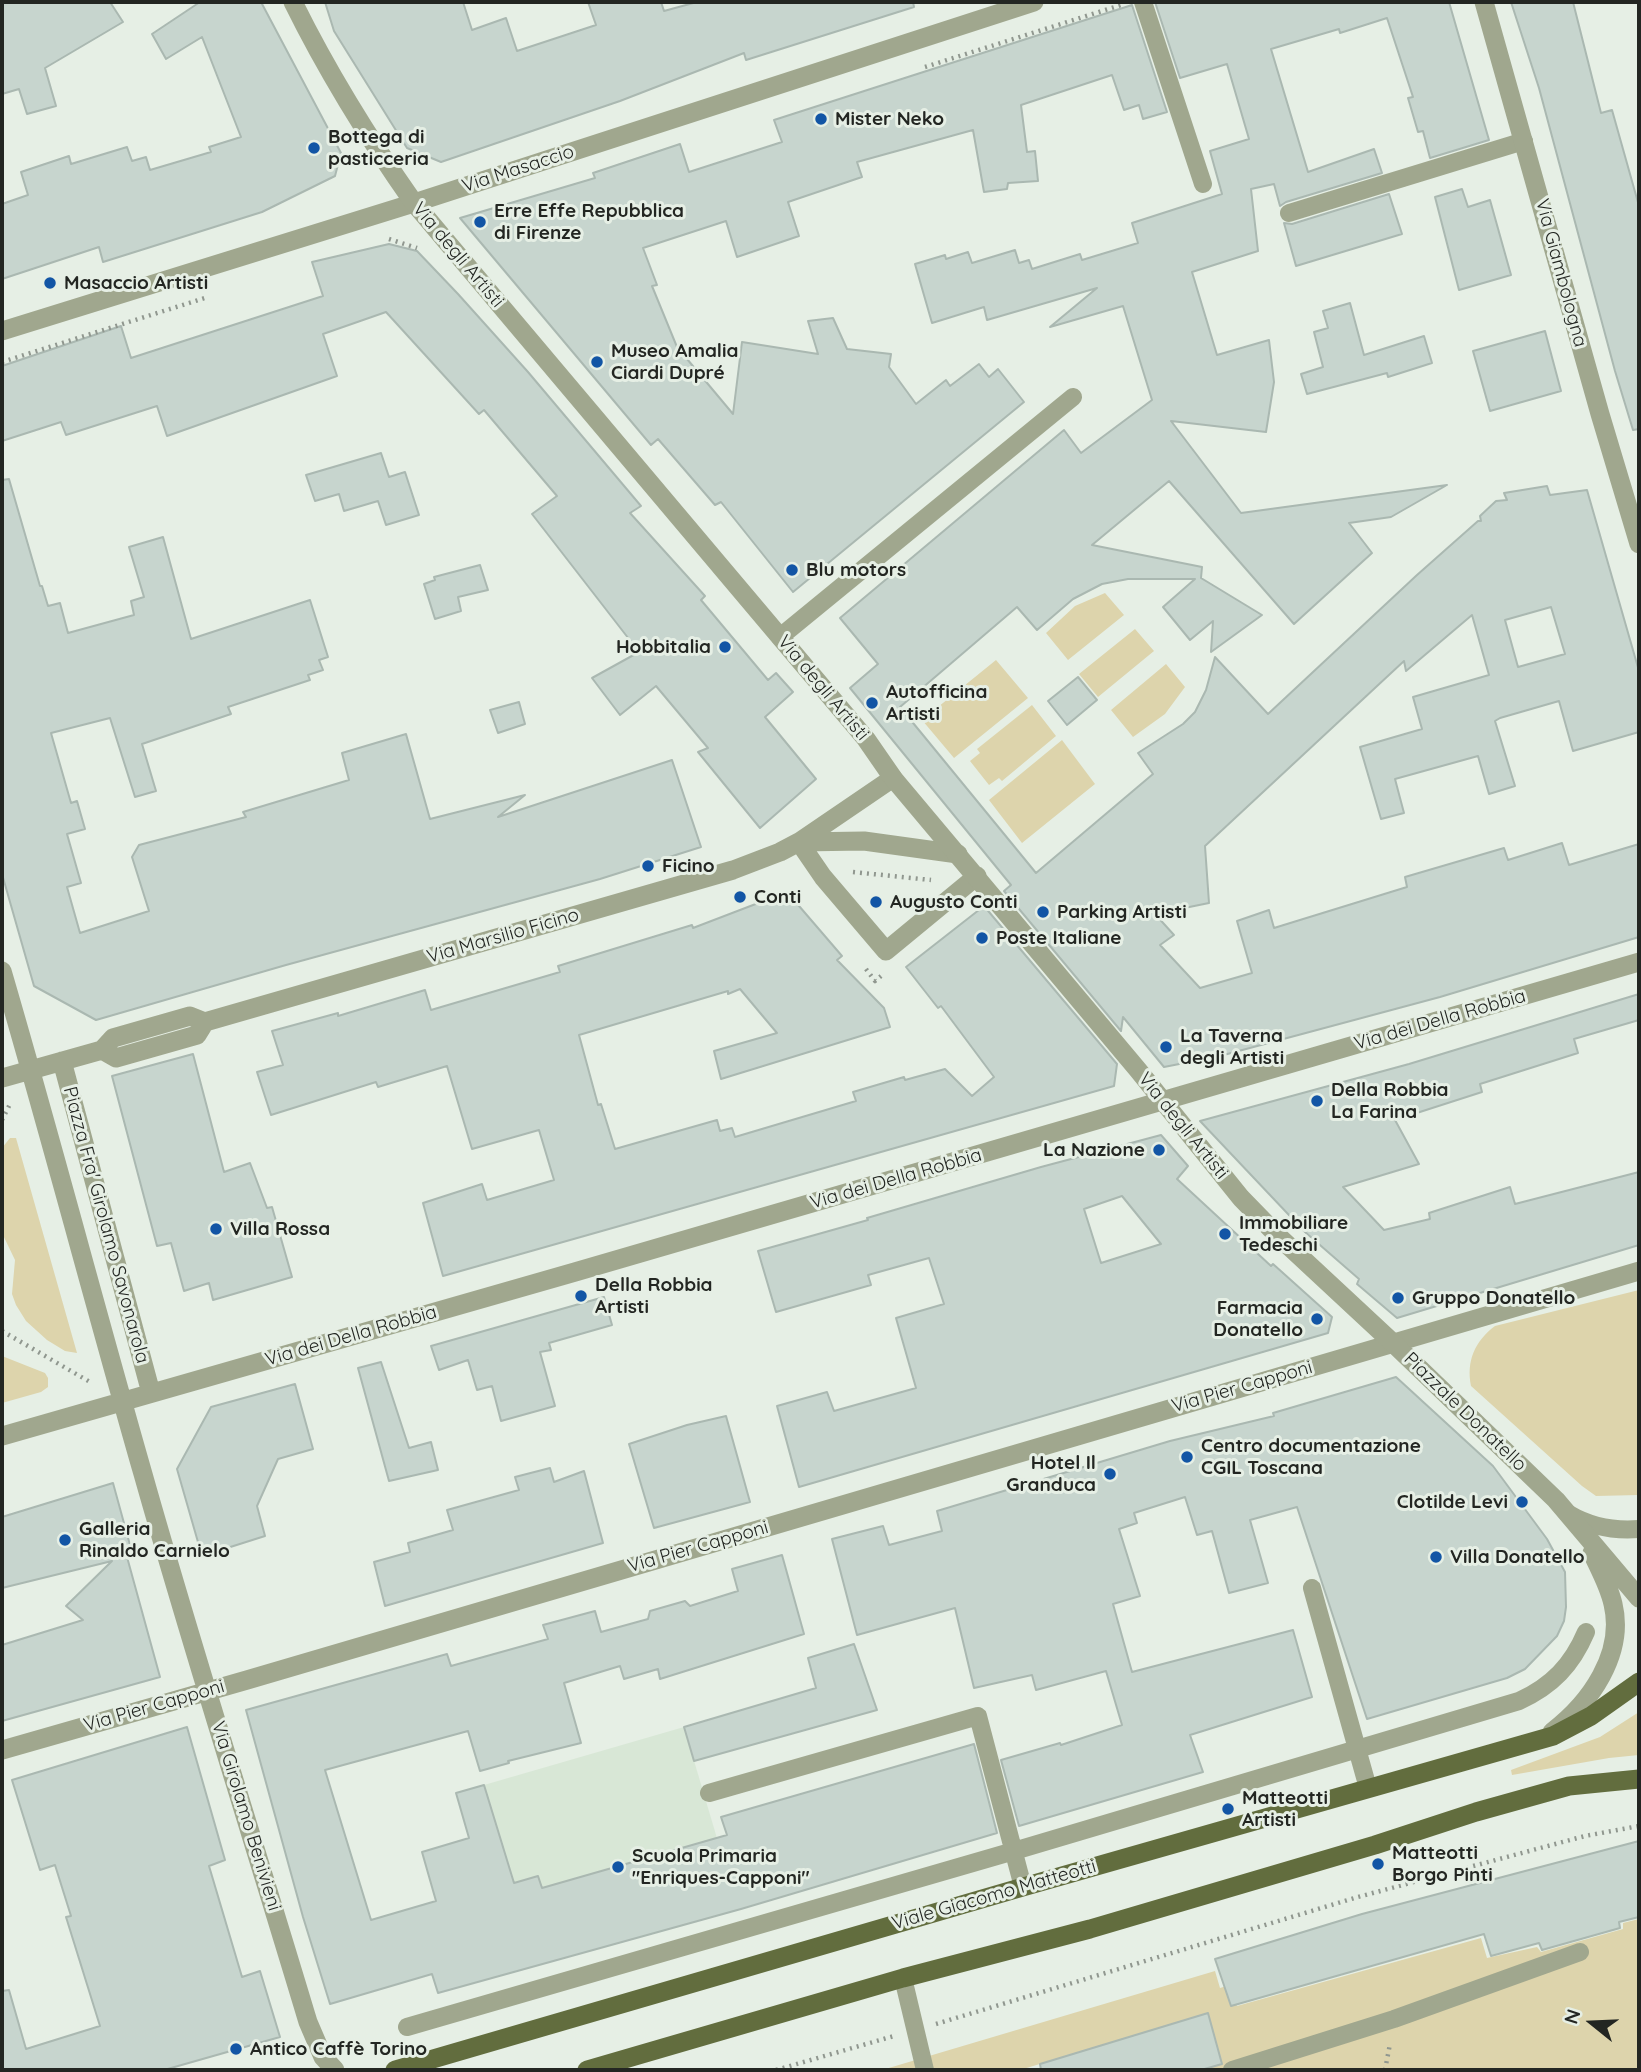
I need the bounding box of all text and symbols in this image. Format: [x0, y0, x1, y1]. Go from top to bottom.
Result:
place label: Mister Neko [835, 108, 944, 130]
marker: Mister Neko [813, 111, 829, 127]
place label: Bottega di pasticceria [328, 126, 429, 170]
marker: Bottega di pasticceria [306, 140, 322, 156]
street label: Via Masaccio [459, 140, 577, 198]
street label: Via Giambologna [1530, 196, 1592, 350]
street label: Via degli Artisti [407, 198, 509, 312]
place label: Erre Effe Repubblica di Firenze [494, 200, 684, 244]
marker: Erre Effe Repubblica di Firenze [472, 214, 488, 230]
place label: Masaccio Artisti [64, 272, 208, 294]
marker: Masaccio Artisti [42, 275, 58, 291]
place label: Museo Amalia Ciardi Dupré [611, 340, 738, 384]
marker: Museo Amalia Ciardi Dupré [589, 354, 605, 370]
place label: Blu motors [806, 559, 906, 581]
marker: Blu motors [784, 562, 800, 578]
street label: Via degli Artisti [772, 631, 874, 745]
place label: Hobbitalia [616, 636, 711, 658]
marker: Hobbitalia [717, 639, 733, 655]
place label: Autofficina Artisti [886, 681, 987, 725]
marker: Autofficina Artisti [864, 695, 880, 711]
place label: Ficino [662, 855, 715, 877]
marker: Ficino [640, 858, 656, 874]
place label: Conti [754, 886, 801, 908]
marker: Conti [732, 889, 748, 905]
place label: Augusto Conti [890, 891, 1017, 913]
marker: Augusto Conti [868, 894, 884, 910]
place label: Parking Artisti [1057, 901, 1187, 923]
street label: Via Marsilio Ficino [424, 903, 582, 969]
marker: Parking Artisti [1035, 904, 1051, 920]
place label: Poste Italiane [996, 927, 1121, 949]
marker: Poste Italiane [974, 930, 990, 946]
street label: Via dei Della Robbia [1351, 985, 1529, 1055]
place label: La Taverna degli Artisti [1180, 1025, 1284, 1069]
marker: La Taverna degli Artisti [1158, 1039, 1174, 1055]
street label: Via degli Artisti [1133, 1068, 1233, 1184]
place label: Della Robbia La Farina [1331, 1079, 1449, 1123]
street label: Piazza Fra' Girolamo Savonarola [58, 1084, 154, 1366]
marker: Della Robbia La Farina [1309, 1093, 1325, 1109]
place label: La Nazione [1043, 1139, 1145, 1161]
marker: La Nazione [1151, 1142, 1167, 1158]
street label: Via dei Della Robbia [807, 1144, 985, 1214]
place label: Immobiliare Tedeschi [1239, 1212, 1348, 1256]
place label: Villa Rossa [230, 1218, 330, 1240]
marker: Villa Rossa [208, 1221, 224, 1237]
marker: Immobiliare Tedeschi [1217, 1226, 1233, 1242]
place label: Della Robbia Artisti [595, 1274, 713, 1318]
place label: Gruppo Donatello [1412, 1287, 1575, 1309]
marker: Della Robbia Artisti [573, 1288, 589, 1304]
marker: Gruppo Donatello [1390, 1290, 1406, 1306]
place label: Farmacia Donatello [1213, 1297, 1303, 1341]
street label: Via dei Della Robbia [262, 1301, 440, 1371]
marker: Farmacia Donatello [1309, 1311, 1325, 1327]
street label: Piazzale Donatello [1399, 1348, 1531, 1476]
street label: Via Pier Capponi [1169, 1356, 1315, 1418]
place label: Centro documentazione CGIL Toscana [1201, 1435, 1421, 1479]
marker: Centro documentazione CGIL Toscana [1179, 1449, 1195, 1465]
place label: Hotel Il Granduca [1006, 1452, 1096, 1496]
marker: Hotel Il Granduca [1102, 1466, 1118, 1482]
place label: Clotilde Levi [1397, 1491, 1508, 1513]
marker: Clotilde Levi [1514, 1494, 1530, 1510]
street label: Via Pier Capponi [625, 1516, 771, 1578]
place label: Galleria Rinaldo Carnielo [79, 1518, 230, 1562]
marker: Galleria Rinaldo Carnielo [57, 1532, 73, 1548]
place label: Villa Donatello [1450, 1546, 1585, 1568]
marker: Villa Donatello [1428, 1549, 1444, 1565]
street label: Via Pier Capponi [81, 1675, 227, 1737]
street label: Via Girolamo Benivieni [206, 1718, 286, 1914]
place label: Matteotti Artisti [1242, 1787, 1328, 1831]
marker: Matteotti Artisti [1220, 1801, 1236, 1817]
place label: Matteotti Borgo Pinti [1392, 1842, 1493, 1886]
place label: Scuola Primaria "Enriques-Capponi" [632, 1845, 810, 1889]
street label: Viale Giacomo Matteotti [889, 1855, 1099, 1935]
marker: Matteotti Borgo Pinti [1370, 1856, 1386, 1872]
marker: Scuola Primaria "Enriques-Capponi" [610, 1859, 626, 1875]
north arrow [1557, 1988, 1627, 2058]
text: N [1558, 2006, 1586, 2027]
place label: Antico Caffè Torino [250, 2038, 427, 2060]
marker: Antico Caffè Torino [228, 2041, 244, 2057]

